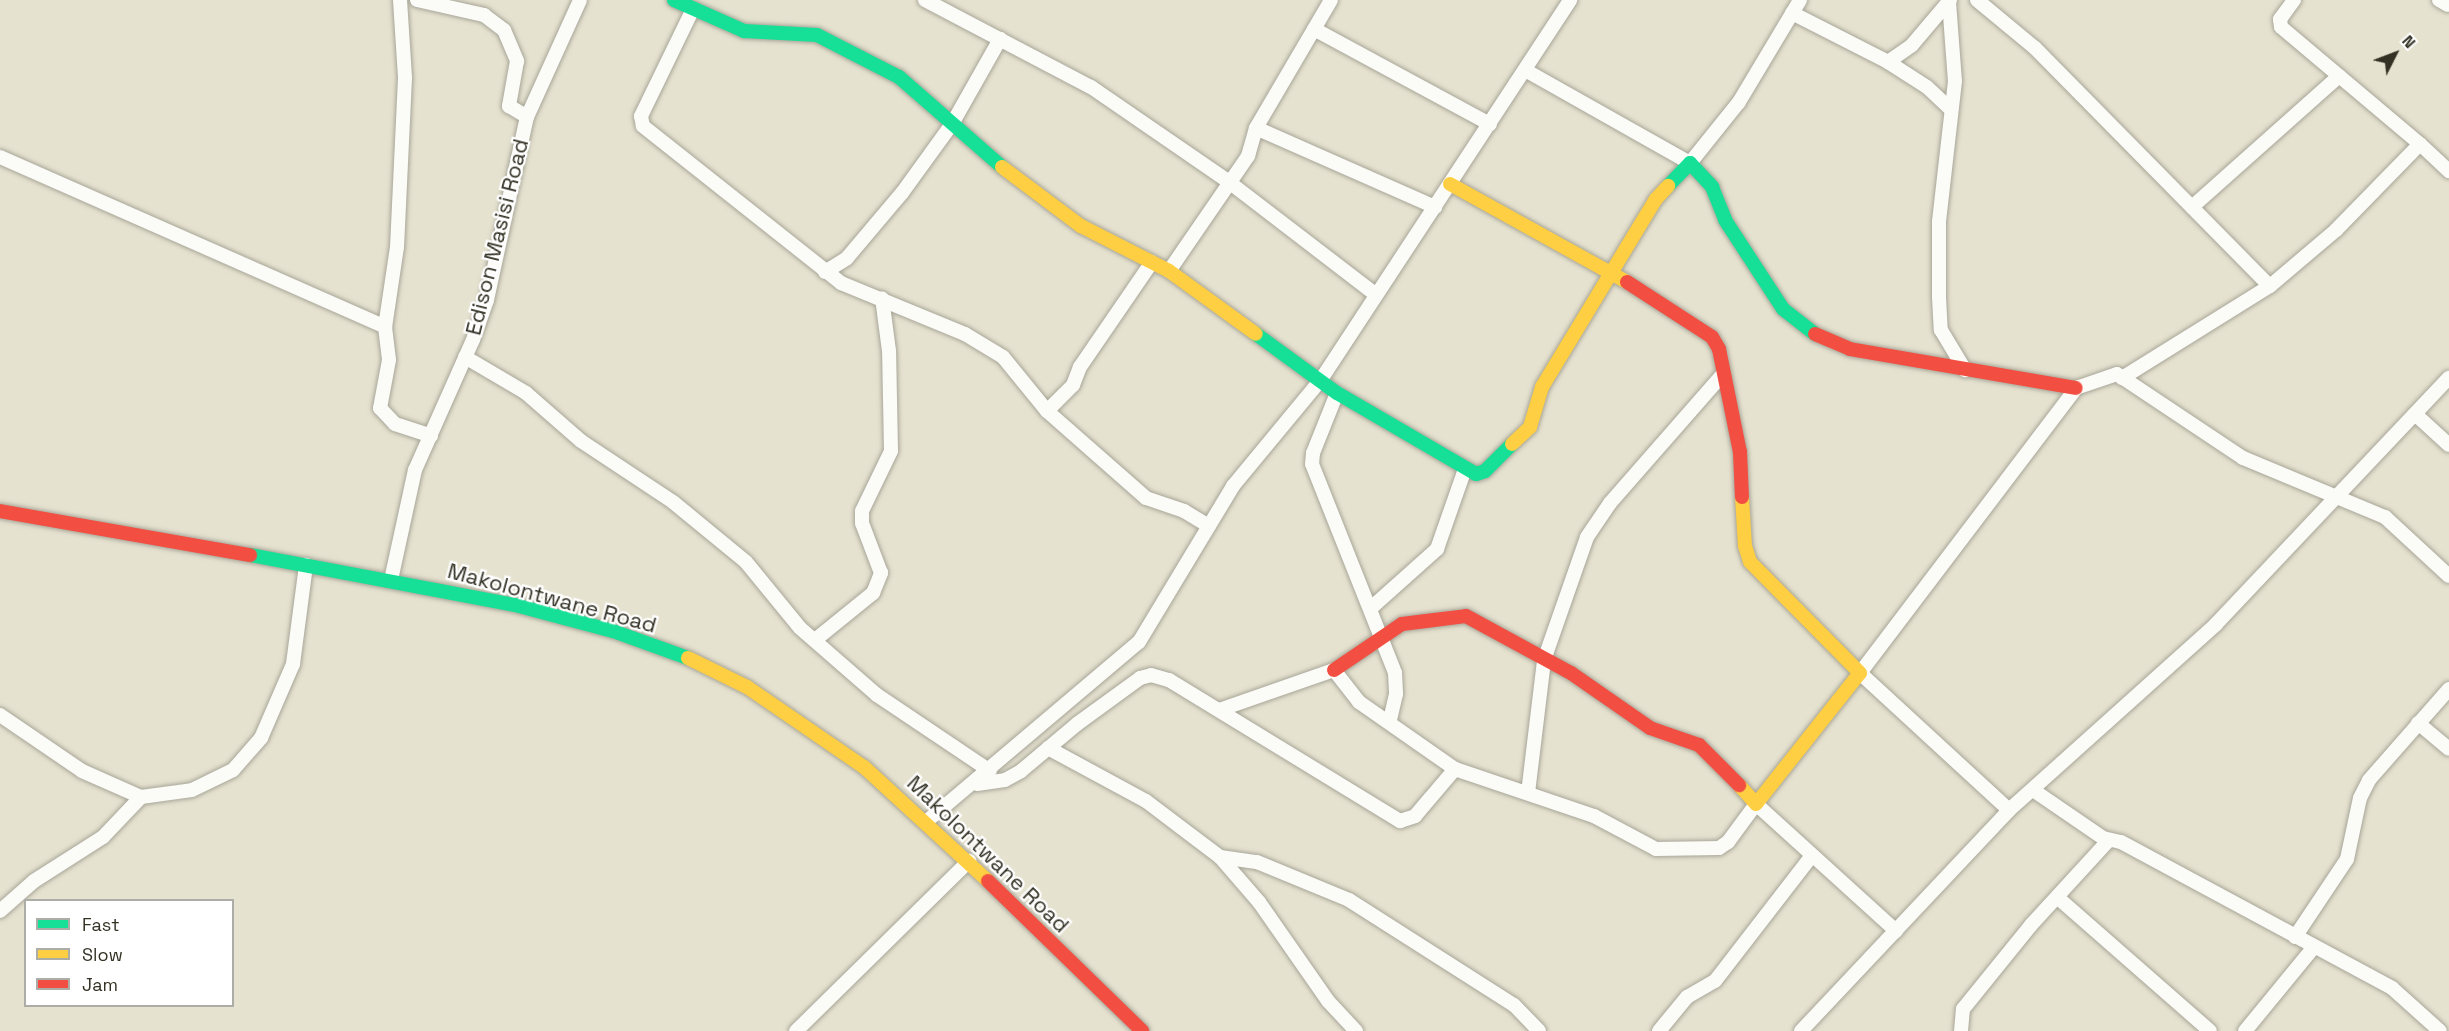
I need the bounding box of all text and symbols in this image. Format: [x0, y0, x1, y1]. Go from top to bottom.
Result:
north arrow [2365, 24, 2425, 84]
text: N [2397, 31, 2420, 53]
street label: Edison Masisi Road [460, 136, 534, 338]
street label: Makolontwane Road [445, 557, 659, 639]
street label: Makolontwane Road [901, 770, 1075, 938]
legend [24, 899, 234, 1007]
text: Fast [82, 913, 119, 936]
text: Slow [82, 943, 123, 966]
text: Jam [82, 973, 118, 996]

